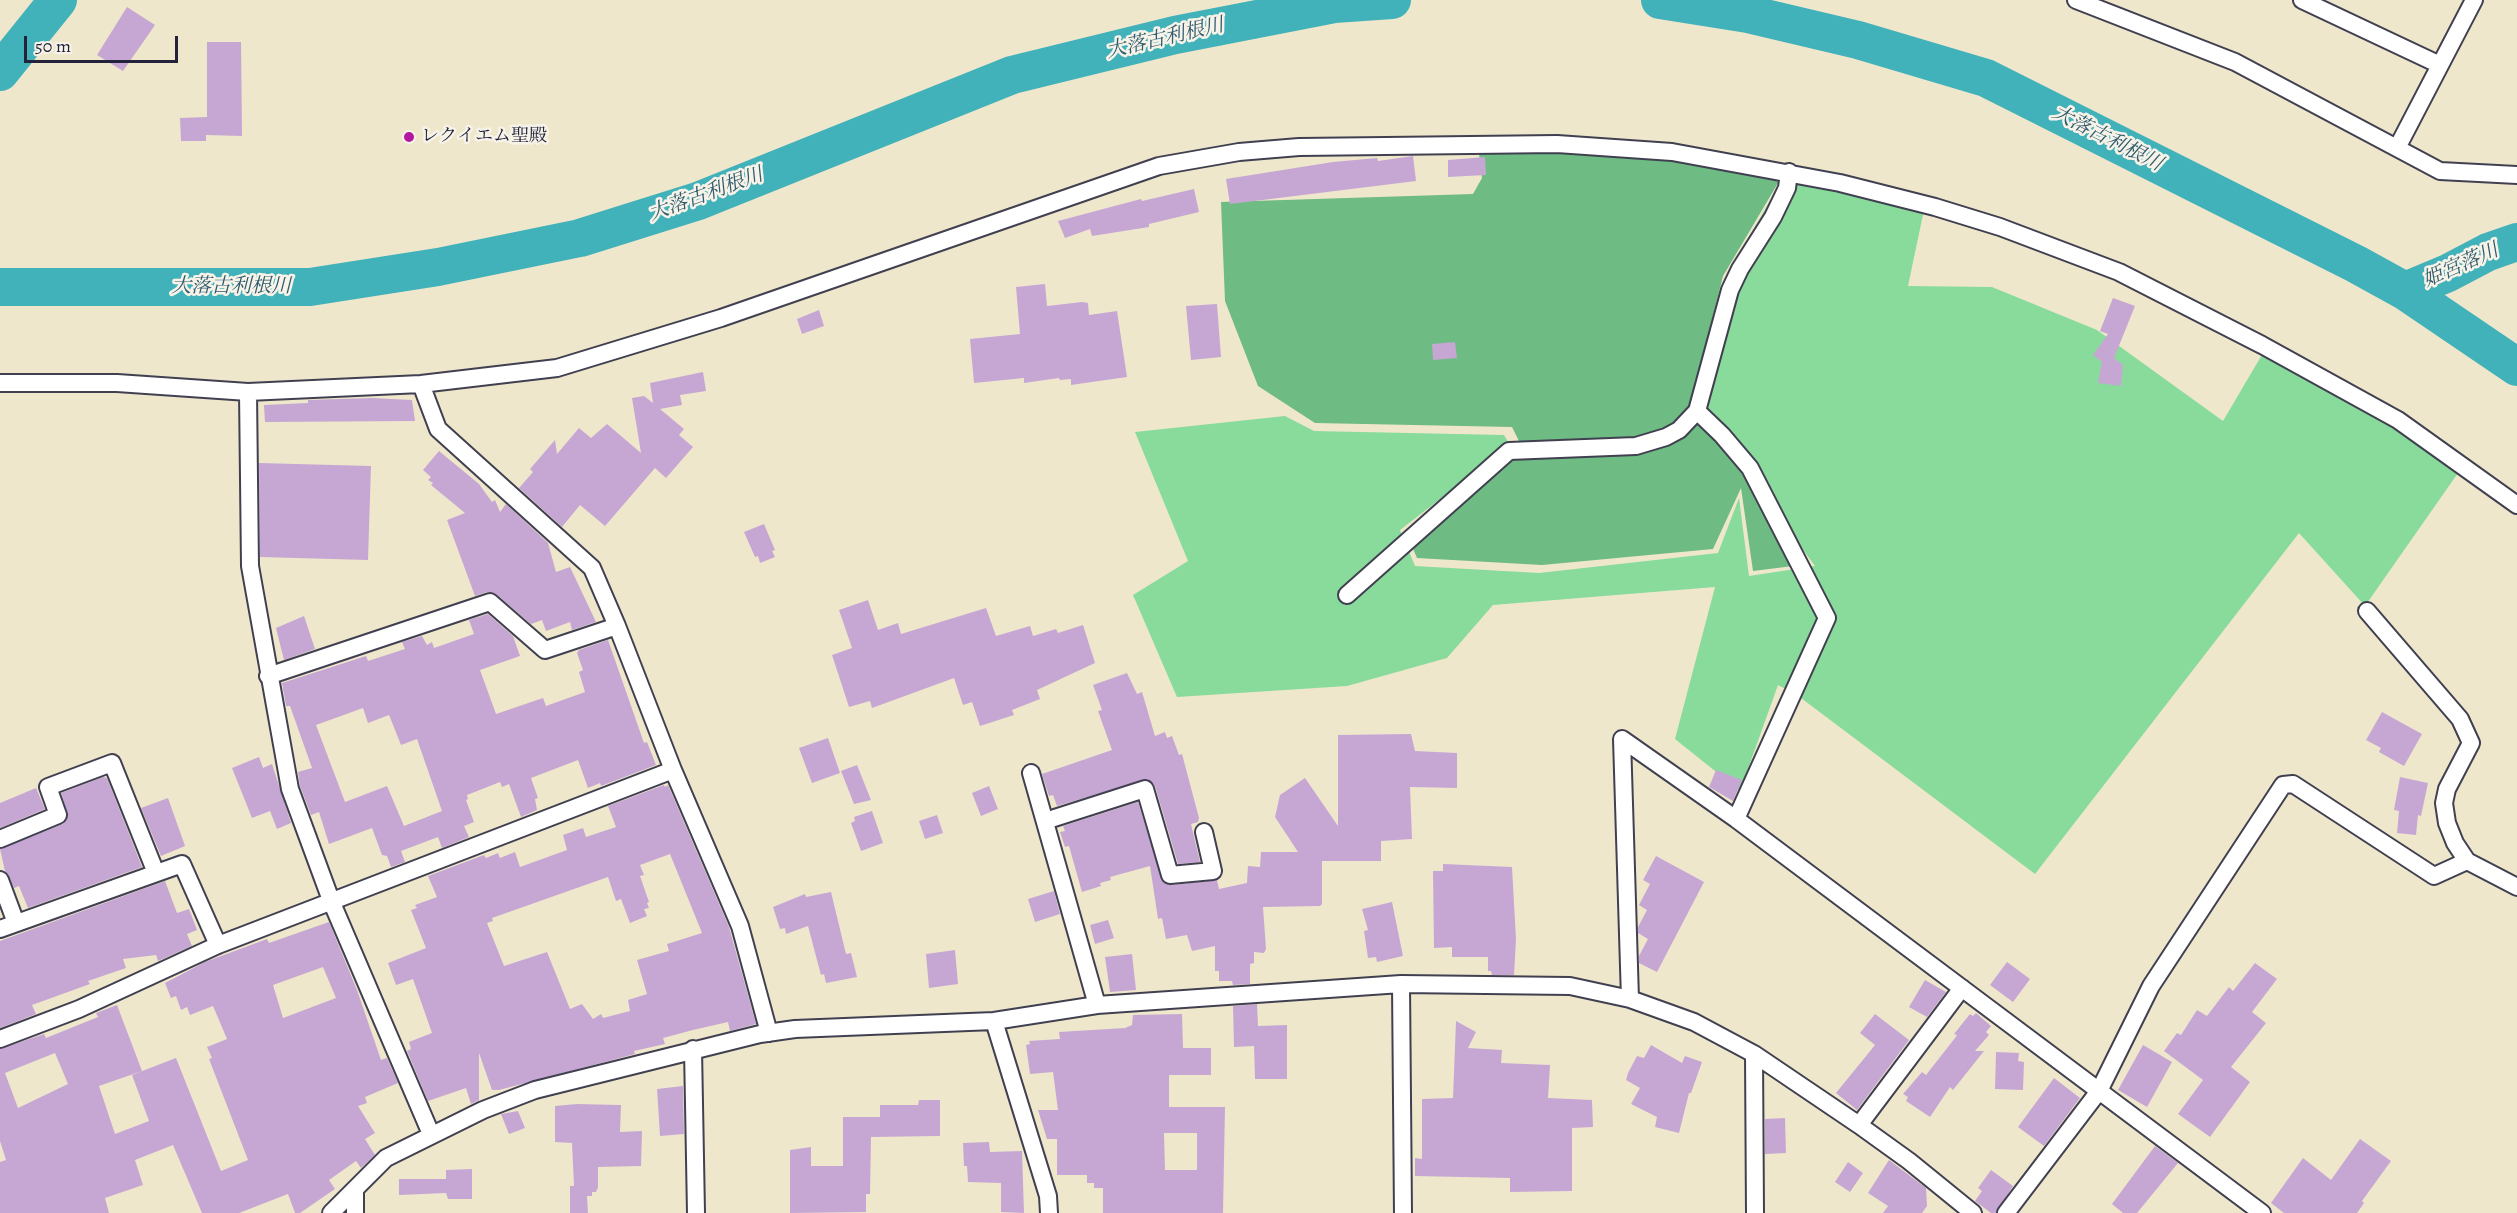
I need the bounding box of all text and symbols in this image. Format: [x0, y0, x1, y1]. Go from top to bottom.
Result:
water label: 大落古利根川 [1104, 14, 1226, 64]
scale bar [27, 24, 182, 62]
text: 50 m [35, 34, 71, 58]
water label: 大落古利根川 [2048, 101, 2166, 177]
place label: レクイエム聖殿 [421, 126, 547, 148]
marker: レクイエム聖殿 [402, 130, 416, 144]
water label: 大落古利根川 [646, 163, 766, 227]
water label: 姫宮落川 [2420, 239, 2502, 293]
water label: 大落古利根川 [171, 275, 291, 299]

